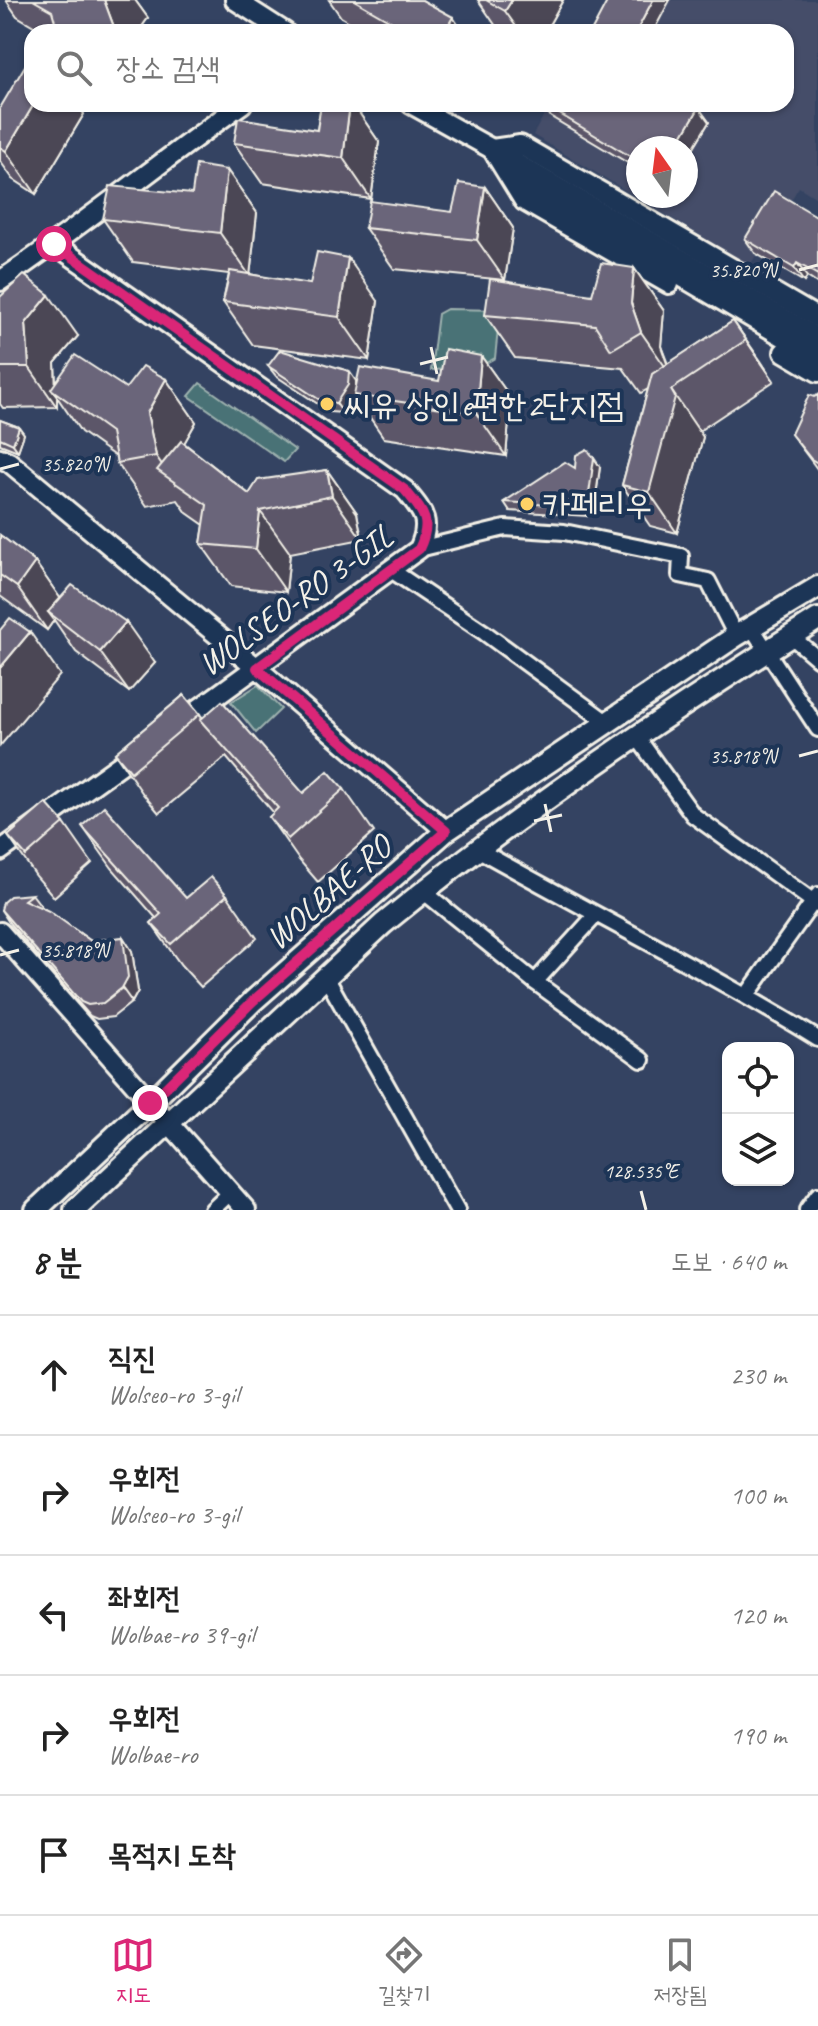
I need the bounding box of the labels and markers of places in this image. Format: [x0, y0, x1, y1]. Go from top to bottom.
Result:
place label: 씨유 상인e편한2단지점 [343, 383, 624, 426]
marker: 씨유 상인e편한2단지점 [318, 395, 336, 413]
place label: 카페리우 [543, 483, 652, 526]
marker: 카페리우 [518, 495, 536, 513]

